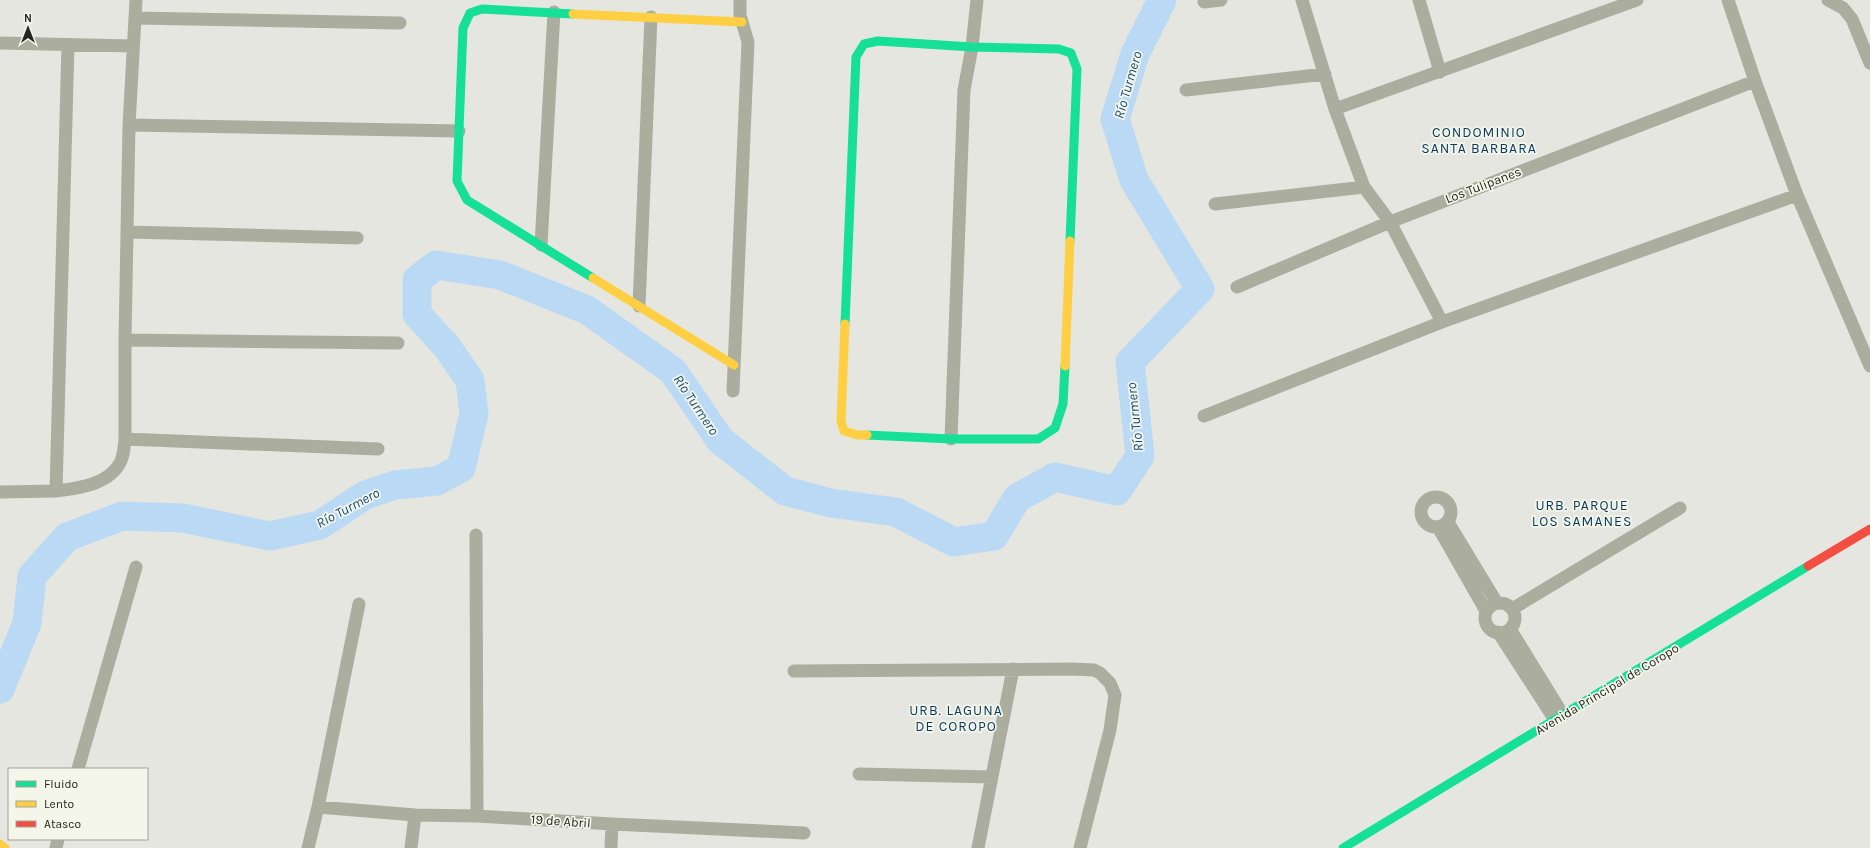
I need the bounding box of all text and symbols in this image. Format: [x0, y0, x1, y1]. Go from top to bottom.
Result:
north arrow [8, 8, 48, 48]
text: N [24, 12, 32, 25]
water label: Río Turmero [1110, 49, 1146, 121]
district label: CONDOMINIO SANTA BARBARA [1421, 124, 1537, 157]
street label: Los Tulipanes [1443, 164, 1523, 206]
water label: Río Turmero [670, 372, 722, 439]
water label: Río Turmero [1123, 382, 1147, 452]
water label: Río Turmero [313, 484, 383, 532]
district label: URB. PARQUE LOS SAMANES [1532, 497, 1632, 530]
street label: Avenida Principal de Coropo [1533, 640, 1681, 738]
district label: URB. LAGUNA DE COROPO [909, 702, 1003, 735]
legend [8, 768, 148, 840]
text: Fluido [44, 777, 78, 791]
text: Lento [44, 797, 74, 811]
street label: 19 de Abril [531, 811, 591, 831]
text: Atasco [44, 817, 81, 831]

